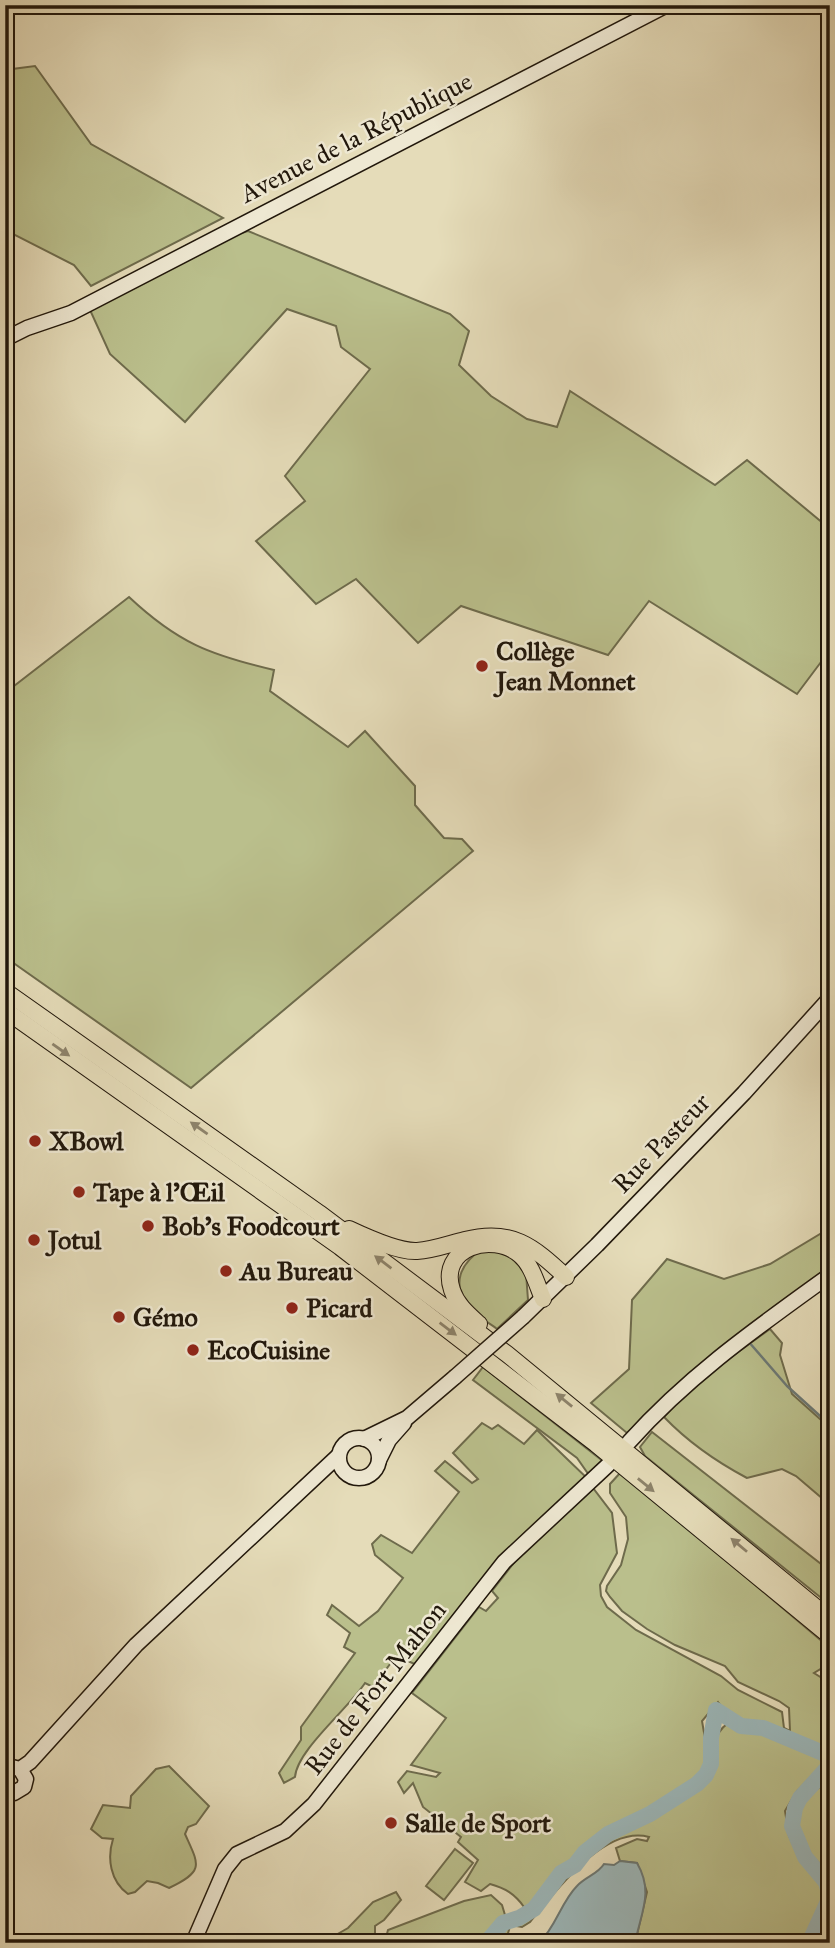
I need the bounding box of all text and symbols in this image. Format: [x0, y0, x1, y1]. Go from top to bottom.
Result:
street label: Avenue de la République [234, 65, 478, 210]
place label: Collège Jean Monnet [493, 635, 636, 698]
marker: Collège Jean Monnet [474, 658, 490, 674]
one-way arrow [52, 1042, 70, 1056]
street label: Rue Pasteur [605, 1086, 717, 1200]
one-way arrow [190, 1122, 209, 1135]
place label: XBowl [48, 1125, 124, 1157]
marker: XBowl [27, 1133, 43, 1149]
place label: Tape à l'Œil [92, 1176, 226, 1208]
marker: Tape à l'Œil [71, 1184, 87, 1200]
place label: Bob's Foodcourt [162, 1210, 340, 1242]
marker: Bob's Foodcourt [140, 1218, 156, 1234]
place label: Jotul [45, 1224, 102, 1257]
marker: Jotul [26, 1232, 42, 1248]
place label: Au Bureau [238, 1255, 353, 1287]
one-way arrow [374, 1256, 392, 1270]
marker: Au Bureau [218, 1263, 234, 1279]
place label: Picard [306, 1292, 374, 1324]
marker: Picard [284, 1300, 300, 1316]
place label: Gémo [133, 1301, 198, 1333]
marker: Gémo [111, 1309, 127, 1325]
one-way arrow [439, 1322, 457, 1336]
place label: EcoCuisine [207, 1334, 330, 1366]
marker: EcoCuisine [185, 1342, 201, 1358]
one-way arrow [555, 1393, 572, 1408]
one-way arrow [637, 1477, 654, 1492]
one-way arrow [731, 1537, 749, 1552]
street label: Rue de Fort Mahon [297, 1595, 453, 1781]
place label: Salle de Sport [405, 1807, 552, 1839]
marker: Salle de Sport [383, 1815, 399, 1831]

